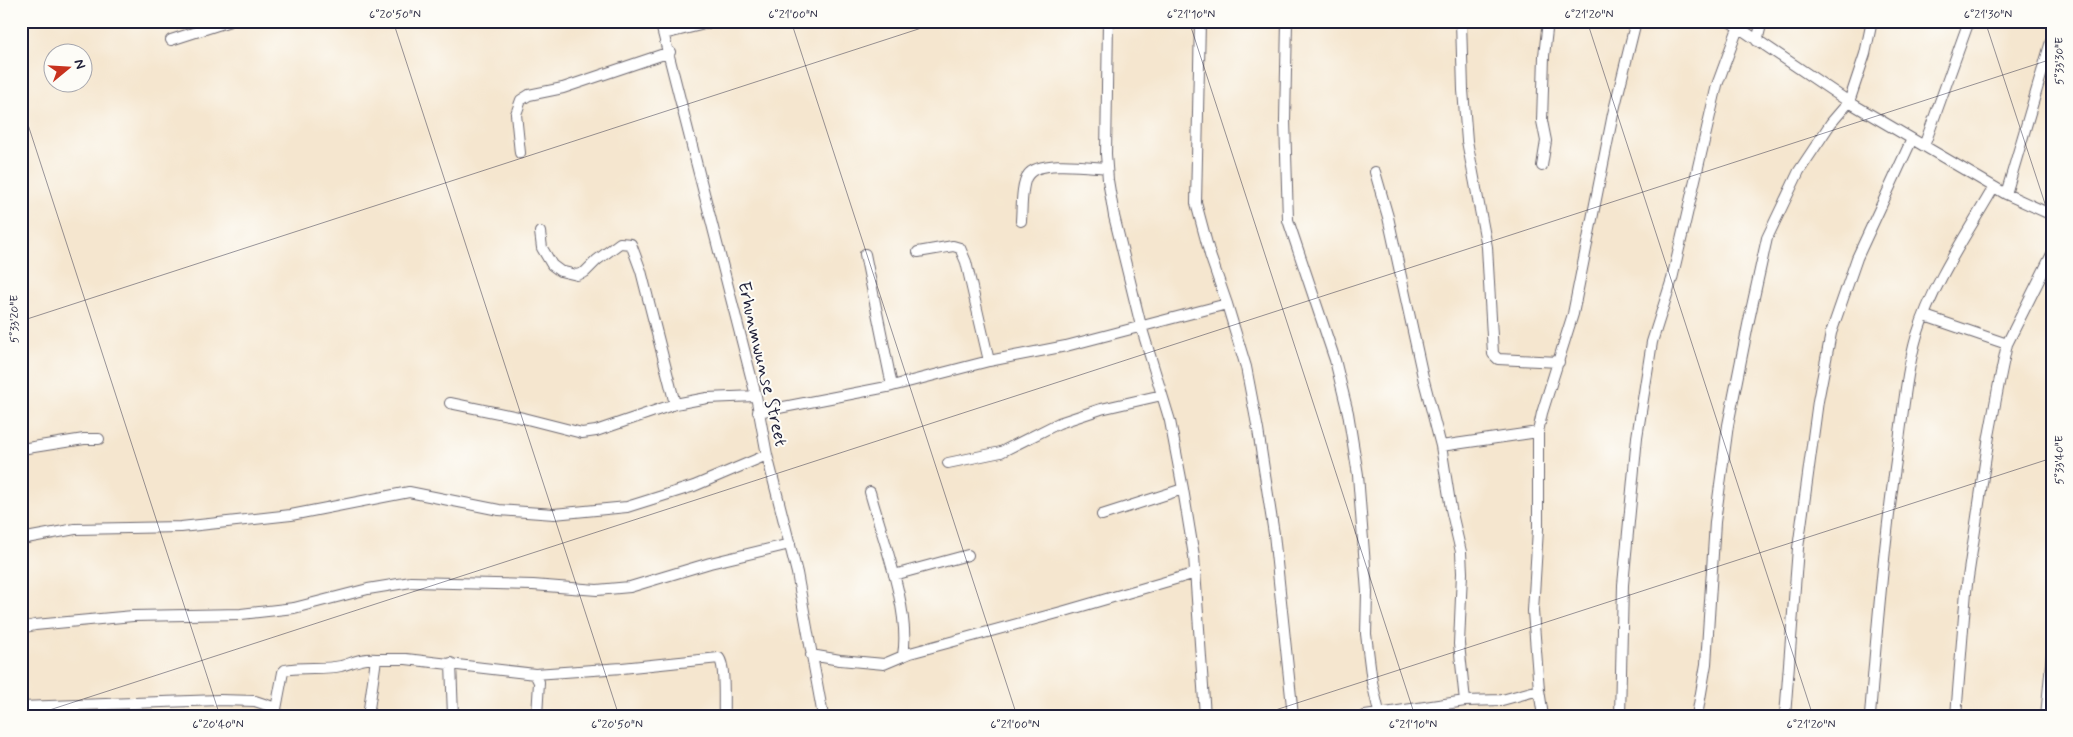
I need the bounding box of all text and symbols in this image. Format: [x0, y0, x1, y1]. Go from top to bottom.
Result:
text: 6°20'50"N [369, 7, 421, 23]
text: 6°21'00"N [768, 7, 818, 23]
text: 6°21'10"N [1167, 7, 1215, 23]
text: 6°21'20"N [1565, 7, 1613, 23]
text: 6°21'30"N [1964, 7, 2012, 23]
text: 5°33'30"E [2052, 37, 2068, 85]
north arrow [42, 42, 92, 92]
text: N [69, 57, 89, 72]
street label: Erhunmwunse Street [731, 279, 793, 449]
text: 5°33'20"E [7, 295, 23, 343]
text: 5°33'40"E [2052, 435, 2068, 485]
text: 6°20'40"N [192, 717, 244, 733]
text: 6°20'50"N [591, 717, 643, 733]
text: 6°21'00"N [990, 717, 1040, 733]
text: 6°21'10"N [1389, 717, 1437, 733]
text: 6°21'20"N [1787, 717, 1835, 733]

